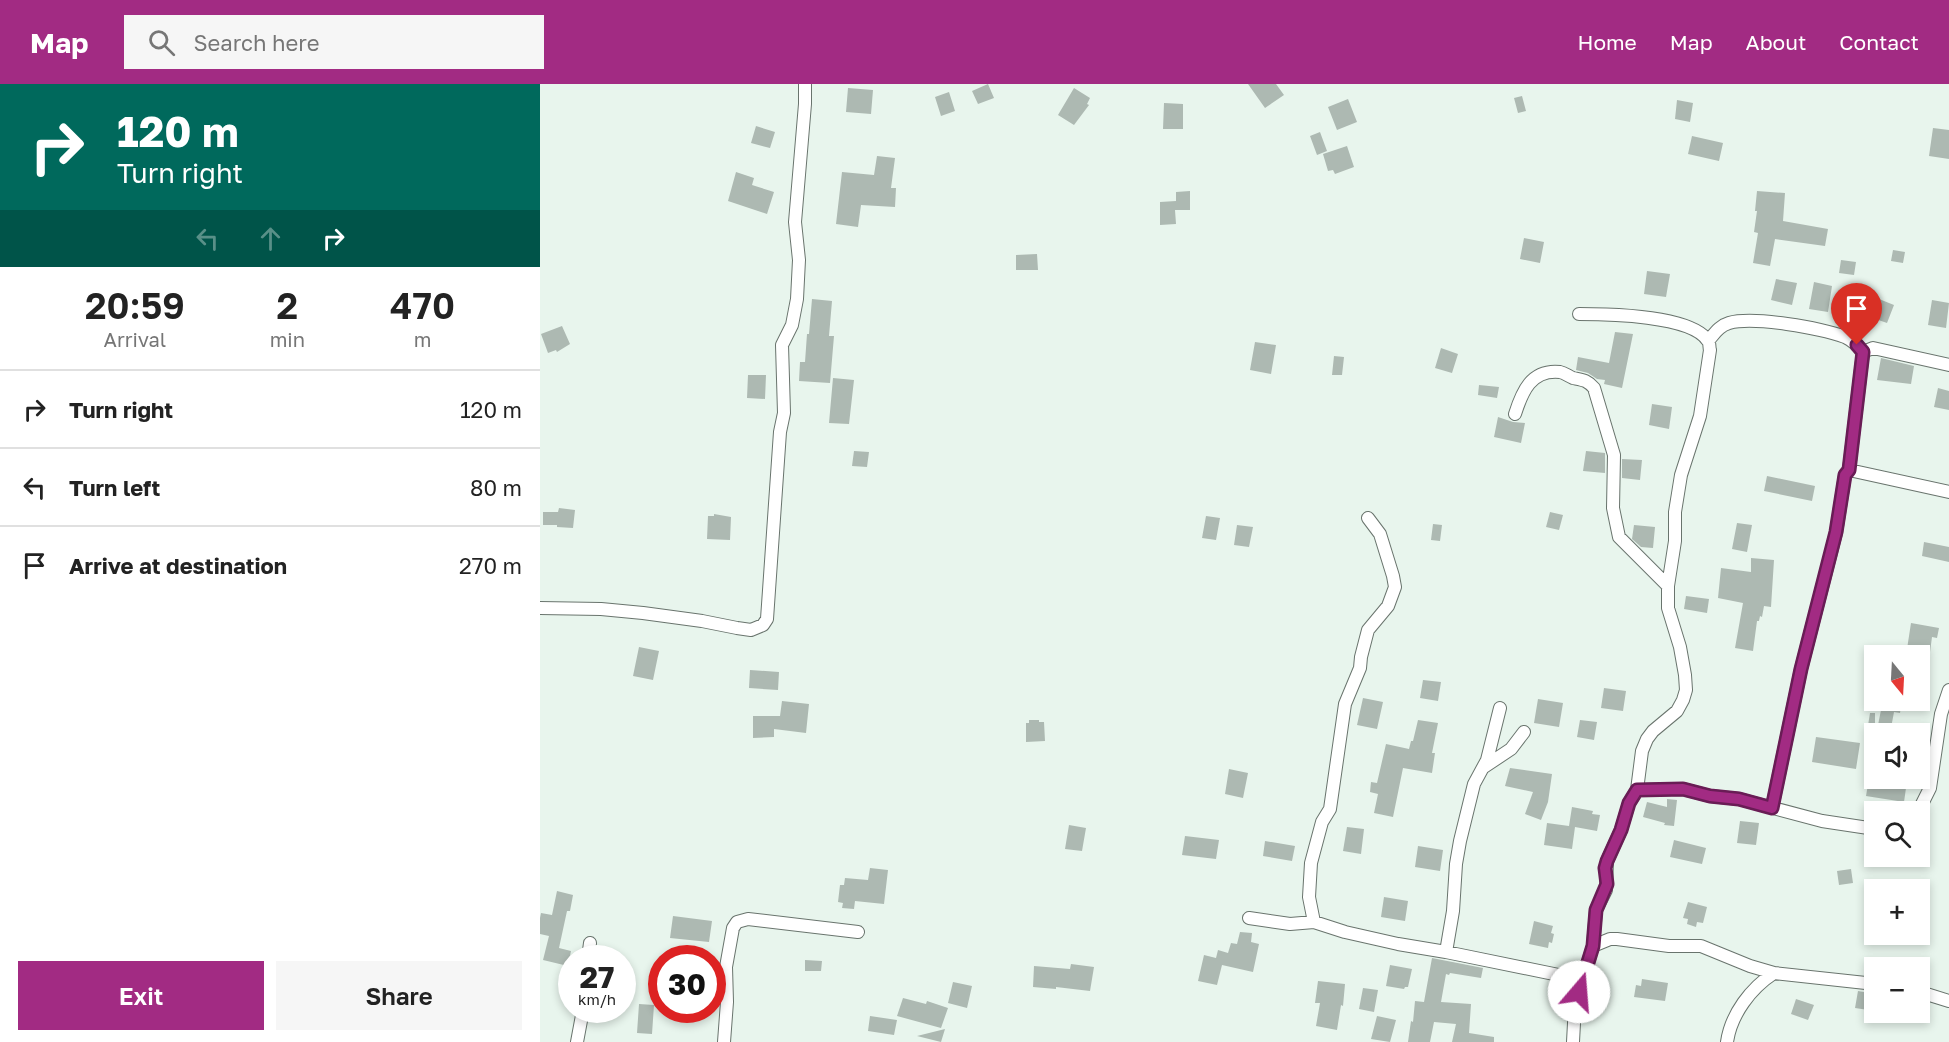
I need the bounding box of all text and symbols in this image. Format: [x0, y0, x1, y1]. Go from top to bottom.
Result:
search box [124, 15, 544, 69]
text: Map [30, 26, 88, 59]
icon: search [145, 26, 178, 59]
text: Search here [193, 29, 319, 56]
text: Home [1577, 29, 1637, 55]
text: Map [1670, 29, 1713, 55]
text: About [1746, 29, 1806, 55]
text: Contact [1839, 29, 1919, 55]
text: 120 m [117, 106, 239, 156]
icon: right [18, 108, 96, 186]
text: Turn right [117, 157, 243, 189]
icon: left [191, 222, 224, 255]
icon: ahead [254, 222, 287, 255]
icon: right [317, 222, 350, 255]
pin [1831, 283, 1882, 345]
text: 20:59 [85, 284, 185, 327]
text: 2 [277, 284, 298, 327]
text: 470 [390, 284, 455, 327]
icon: arrive [1840, 292, 1873, 325]
text: Arrival [103, 327, 166, 351]
text: min [270, 327, 305, 351]
text: m [414, 327, 431, 351]
icon: right [18, 393, 51, 426]
text: Turn right [69, 396, 173, 423]
text: 120 m [460, 396, 522, 423]
icon: left [18, 471, 51, 504]
text: Turn left [69, 474, 160, 501]
text: 80 m [470, 474, 522, 501]
icon: arrive [18, 549, 51, 582]
text: Arrive at destination [69, 552, 287, 579]
text: 270 m [459, 552, 522, 579]
north arrow [1864, 645, 1930, 711]
map controls [1864, 645, 1930, 1023]
button: sound [1864, 723, 1930, 789]
button: search [1864, 801, 1930, 867]
button: + [1864, 879, 1930, 945]
speed limit sign: 30 [648, 945, 726, 1023]
button: − [1864, 957, 1930, 1023]
text: 27 [580, 959, 614, 995]
position arrow [1547, 960, 1611, 1024]
button: Exit [18, 961, 264, 1030]
button: Share [276, 961, 522, 1030]
text: km/h [578, 990, 616, 1008]

